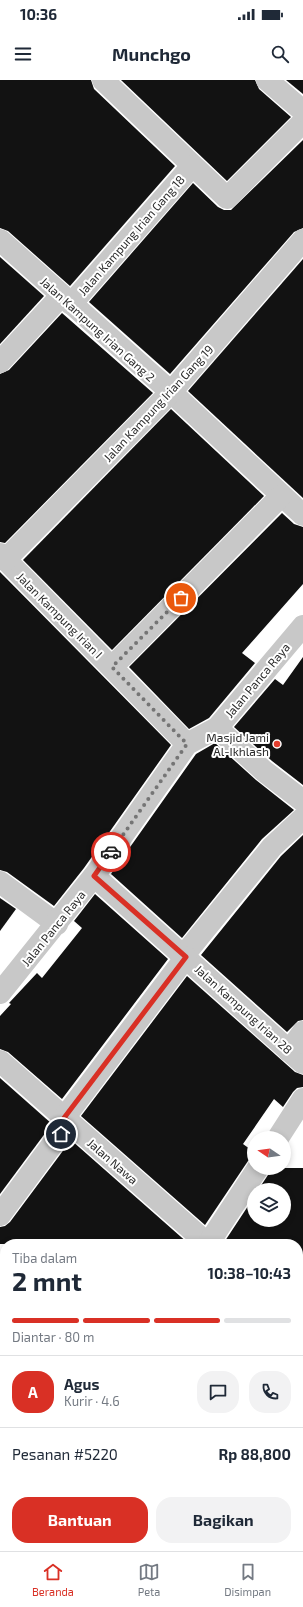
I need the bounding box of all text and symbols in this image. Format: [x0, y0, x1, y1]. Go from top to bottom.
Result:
text: 10:36 [20, 5, 57, 23]
icon: menu [12, 43, 34, 65]
text: Munchgo [112, 43, 191, 65]
icon: search [269, 43, 291, 65]
street label: Jalan Kampung Irian Gang 18 [75, 172, 187, 298]
street label: Jalan Kampung Irian Gang 2 [38, 274, 158, 384]
street label: Jalan Kampung Irian Gang 19 [100, 342, 216, 464]
street label: Jalan Kampung Irian I [14, 569, 106, 661]
pin [164, 581, 198, 615]
icon: bag [170, 587, 192, 609]
street label: Jalan Panca Raya [222, 640, 292, 720]
place label: Masjid Jami Al-Ikhlash [206, 730, 269, 758]
marker: Masjid Jami Al-Ikhlash [272, 739, 282, 749]
courier [91, 832, 131, 872]
icon: car [100, 841, 122, 863]
street label: Jalan Panca Raya [18, 887, 88, 969]
street label: Jalan Kampung Irian 28 [192, 962, 296, 1056]
pin [44, 1117, 78, 1151]
icon: home [50, 1123, 72, 1145]
north arrow [247, 1131, 291, 1175]
map controls [247, 1131, 291, 1227]
street label: Jalan Nawa [85, 1135, 141, 1187]
button: layers [247, 1183, 291, 1227]
text: Tiba dalam [12, 1250, 77, 1266]
text: 10:38–10:43 [208, 1264, 291, 1282]
text: 2 mnt [12, 1265, 82, 1296]
text: Diantar · 80 m [12, 1329, 94, 1345]
button: chat [197, 1371, 239, 1413]
button: phone [249, 1371, 291, 1413]
text: Agus [64, 1375, 99, 1393]
text: A [28, 1383, 38, 1401]
text: Kurir · 4.6 [64, 1393, 120, 1409]
text: Pesanan #5220 [12, 1445, 118, 1463]
text: Rp 88,800 [218, 1445, 291, 1463]
button: Bantuan [12, 1497, 148, 1543]
button: Bagikan [156, 1497, 291, 1543]
tab: Beranda [32, 1561, 74, 1598]
tab: Peta [138, 1561, 160, 1598]
tab: Disimpan [224, 1561, 271, 1598]

